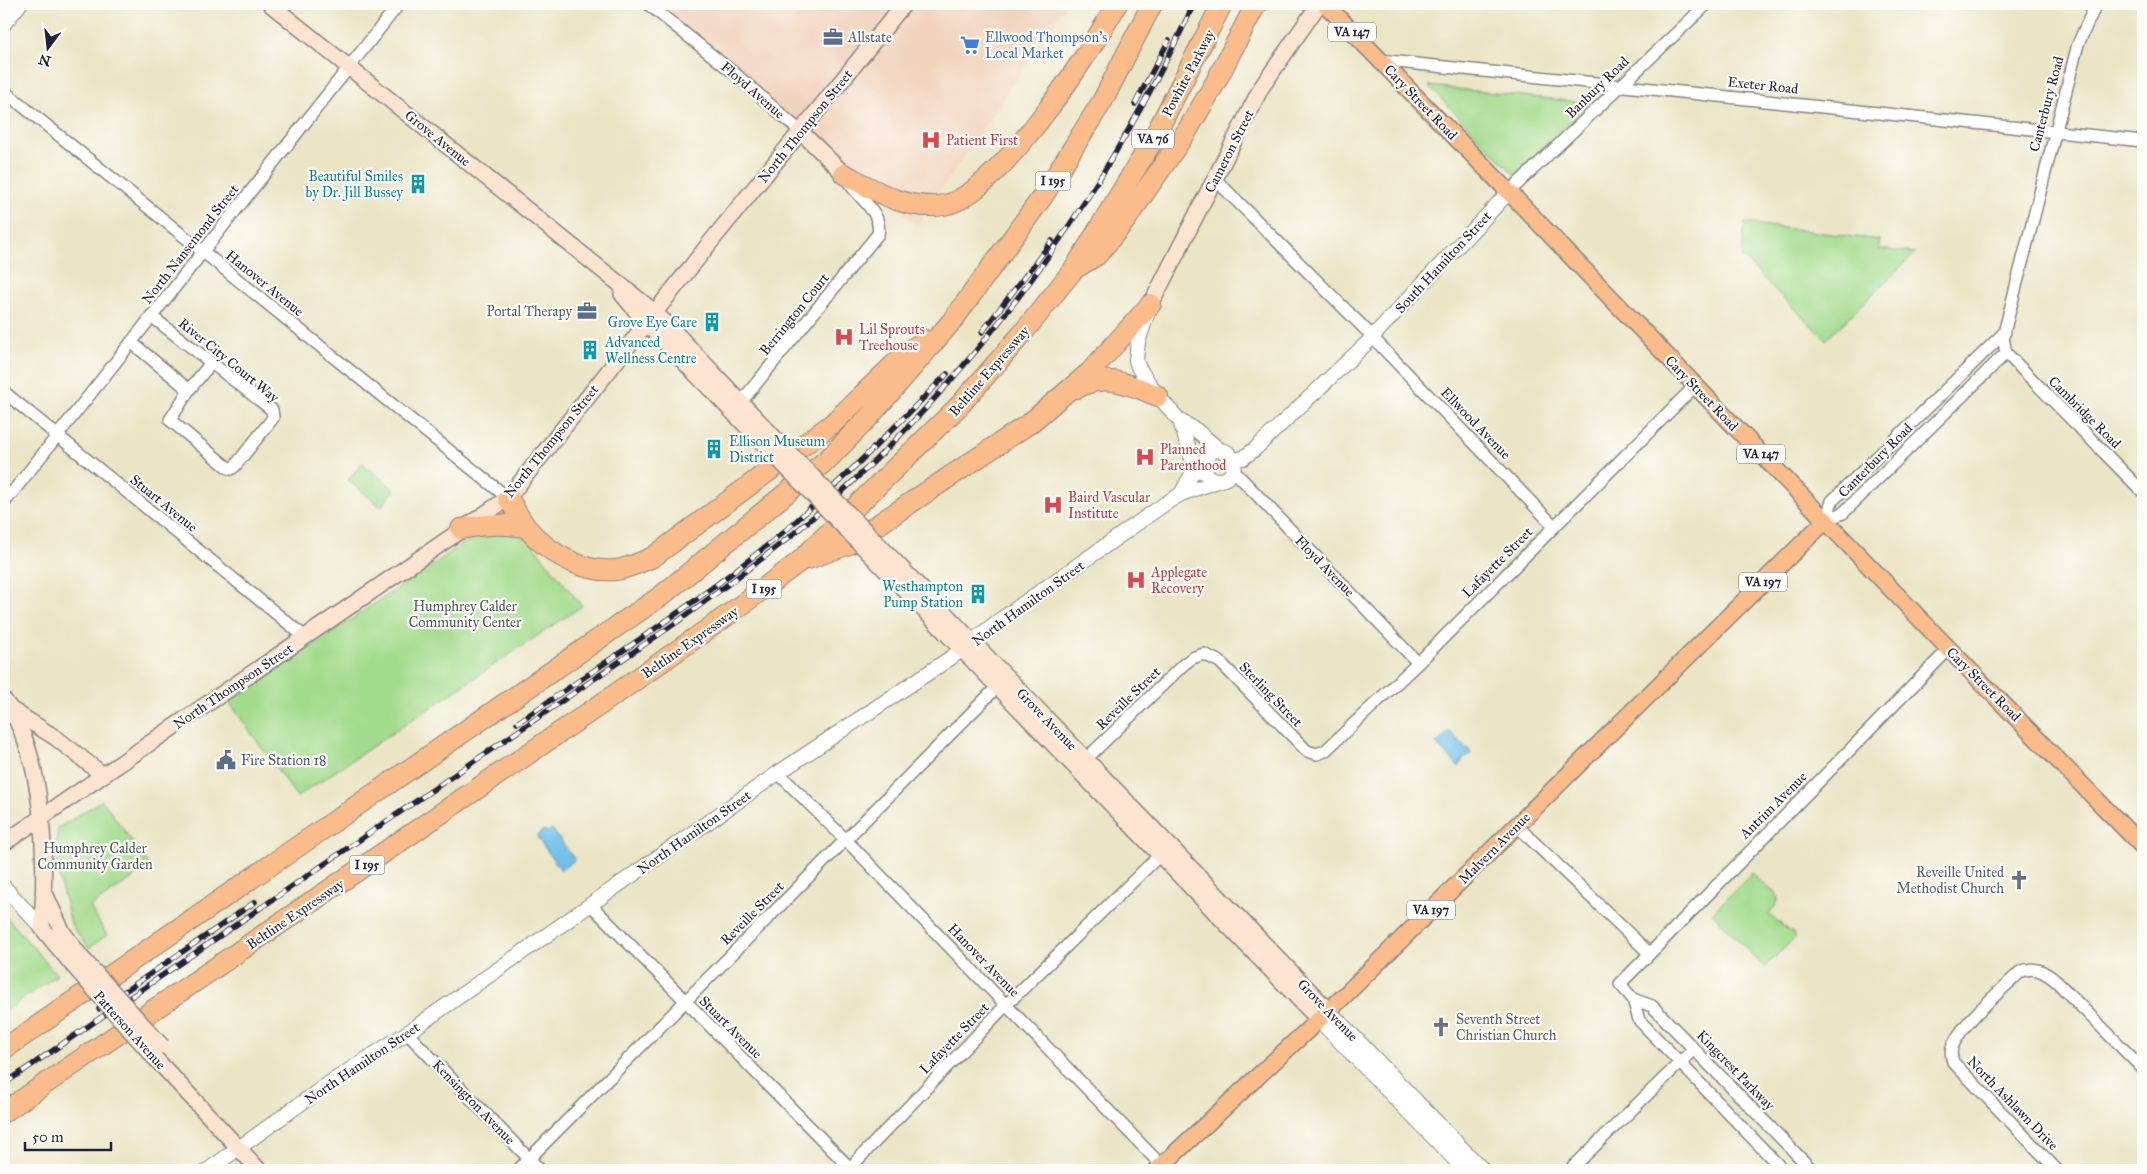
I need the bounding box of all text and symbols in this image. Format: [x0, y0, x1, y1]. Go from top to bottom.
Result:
north arrow [22, 22, 72, 72]
road number: VA 147 [1328, 22, 1376, 42]
office icon: Allstate [822, 26, 844, 48]
street label: Powhite Parkway [1158, 27, 1219, 120]
place label: Allstate [847, 29, 892, 46]
place label: Ellwood Thompson's Local Market [985, 29, 1107, 62]
supermarket icon: Ellwood Thompson's Local Market [959, 34, 981, 56]
text: N [37, 50, 53, 70]
street label: Banbury Road [1562, 53, 1633, 122]
street label: Canterbury Road [2026, 55, 2067, 154]
street label: Floyd Avenue [717, 58, 788, 123]
street label: Cary Street Road [1381, 61, 1461, 143]
street label: North Thompson Street [755, 66, 856, 186]
street label: Exeter Road [1727, 73, 1799, 98]
street label: Grove Avenue [401, 107, 474, 170]
street label: Cameron Street [1201, 107, 1258, 196]
hospital icon: Patient First [920, 129, 942, 151]
road number: VA 76 [1132, 130, 1174, 148]
place label: Patient First [946, 132, 1018, 149]
place label: Beautiful Smiles by Dr. Jill Bussey [306, 168, 403, 202]
road number: I 195 [1036, 172, 1070, 190]
building icon: Beautiful Smiles by Dr. Jill Bussey [407, 173, 429, 195]
street label: North Nansemond Street [138, 181, 242, 307]
street label: South Hamilton Street [1392, 208, 1495, 317]
street label: Hanover Avenue [222, 247, 307, 320]
street label: Berrington Court [756, 270, 833, 359]
office icon: Portal Therapy [576, 300, 598, 322]
place label: Portal Therapy [486, 303, 572, 320]
building icon: Grove Eye Care [701, 311, 723, 333]
place label: Grove Eye Care [608, 314, 697, 331]
street label: River City Court Way [175, 315, 283, 406]
place label: Lil Sprouts Treehouse [859, 321, 925, 354]
street label: Beltline Expressway [946, 323, 1033, 420]
hospital icon: Lil Sprouts Treehouse [833, 326, 855, 348]
place label: Advanced Wellness Centre [604, 334, 697, 367]
building icon: Advanced Wellness Centre [579, 339, 601, 361]
street label: Cary Street Road [1662, 352, 1742, 434]
street label: Cambridge Road [2045, 373, 2124, 452]
street label: North Thompson Street [501, 381, 602, 501]
street label: Ellwood Avenue [1437, 384, 1514, 463]
street label: Canterbury Road [1835, 420, 1916, 501]
place label: Ellison Museum District [729, 433, 825, 466]
building icon: Ellison Museum District [703, 438, 725, 460]
place label: Planned Parenthood [1160, 441, 1226, 474]
road number: VA 147 [1737, 444, 1785, 464]
hospital icon: Planned Parenthood [1134, 446, 1156, 468]
street label: Stuart Avenue [127, 471, 201, 536]
place label: Baird Vascular Institute [1068, 489, 1151, 522]
hospital icon: Baird Vascular Institute [1042, 494, 1064, 516]
street label: Lafayette Street [1459, 524, 1536, 601]
street label: Floyd Avenue [1291, 532, 1358, 601]
street label: North Hamilton Street [969, 557, 1088, 650]
place label: Applegate Recovery [1150, 564, 1207, 597]
hospital icon: Applegate Recovery [1125, 569, 1147, 591]
road number: VA 197 [1739, 572, 1787, 592]
place label: Westhampton Pump Station [882, 578, 963, 611]
road number: I 195 [746, 580, 782, 598]
building icon: Westhampton Pump Station [967, 583, 989, 605]
park label: Humphrey Calder Community Center [409, 598, 522, 631]
street label: Beltline Expressway [639, 603, 742, 682]
street label: North Thompson Street [170, 640, 296, 733]
street label: Cary Street Road [1943, 644, 2024, 725]
street label: Sterling Street [1236, 658, 1306, 730]
street label: Reveille Street [1093, 663, 1164, 733]
street label: Grove Avenue [1013, 685, 1081, 754]
public building icon: Fire Station 18 [215, 749, 237, 771]
place label: Fire Station 18 [241, 752, 326, 769]
street label: Antrim Avenue [1736, 768, 1811, 843]
street label: North Hamilton Street [634, 787, 754, 878]
street label: Malvern Avenue [1455, 809, 1534, 888]
park label: Humphrey Calder Community Garden [37, 840, 153, 873]
road number: I 195 [350, 856, 384, 874]
place label: Reveille United Methodist Church [1896, 864, 2004, 897]
church icon: Reveille United Methodist Church [2008, 869, 2030, 891]
street label: Beltline Expressway [243, 875, 348, 953]
street label: Reveille Street [717, 878, 788, 949]
road number: VA 197 [1407, 900, 1455, 920]
street label: Hanover Avenue [944, 920, 1023, 1001]
street label: Grove Avenue [1294, 976, 1362, 1045]
street label: Patterson Avenue [90, 988, 169, 1073]
street label: Stuart Avenue [696, 992, 766, 1062]
street label: Lafayette Street [916, 999, 993, 1078]
place label: Seventh Street Christian Church [1456, 1011, 1557, 1044]
church icon: Seventh Street Christian Church [1430, 1016, 1452, 1038]
street label: North Hamilton Street [302, 1019, 423, 1108]
street label: Kingcrest Parkway [1693, 1027, 1778, 1114]
street label: North Ashlawn Drive [1964, 1053, 2062, 1154]
street label: Kensington Avenue [429, 1057, 518, 1148]
scale bar [25, 1119, 111, 1151]
text: 50 m [32, 1128, 64, 1146]

